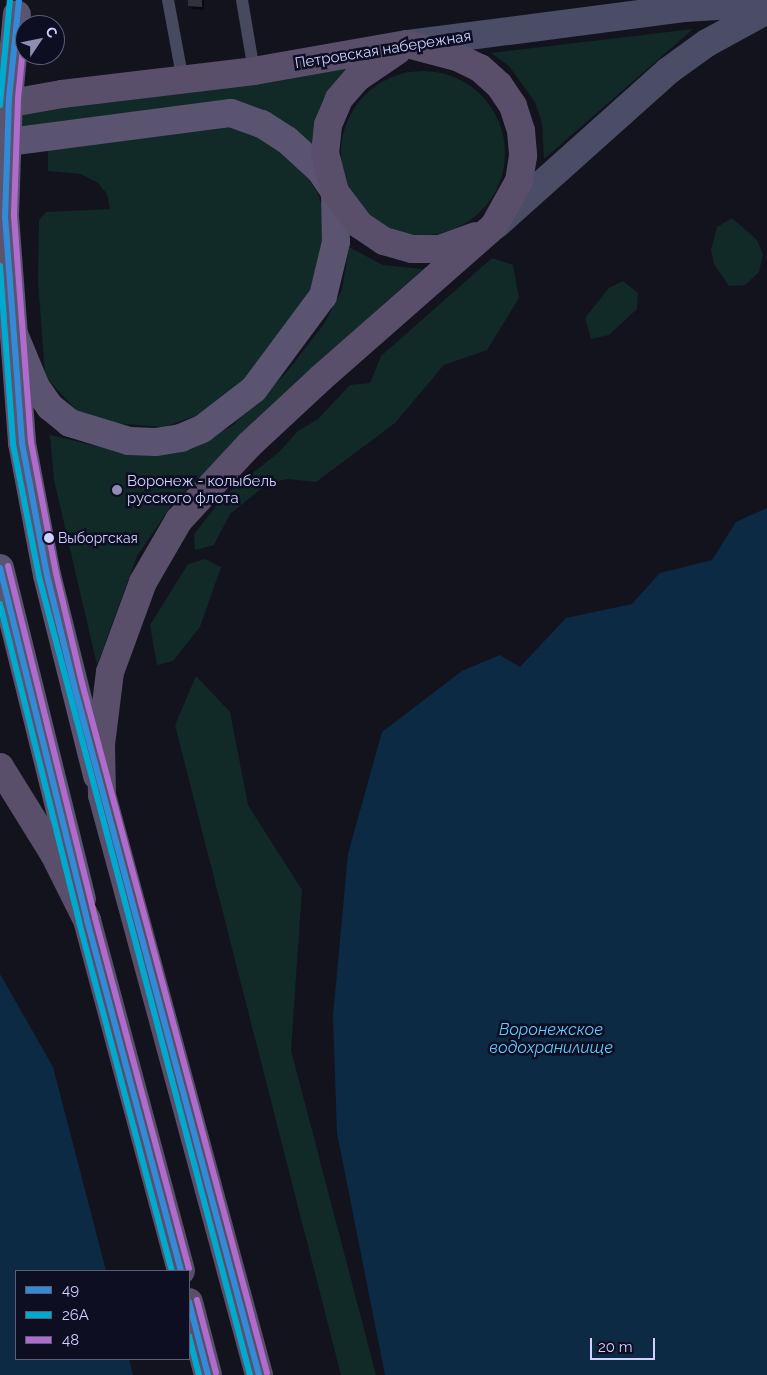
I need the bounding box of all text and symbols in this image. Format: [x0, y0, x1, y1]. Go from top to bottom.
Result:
north arrow [15, 15, 65, 65]
text: С [42, 24, 61, 41]
street label: Петровская набережная [294, 27, 472, 73]
place label: Воронеж - колыбель русского флота [127, 472, 276, 507]
marker: Воронеж - колыбель русского флота [111, 484, 123, 496]
place label: Выборгская [58, 530, 138, 546]
marker: Выборгская [44, 533, 54, 543]
water label: Воронежское водохранилище [489, 1020, 613, 1058]
legend [15, 1270, 190, 1360]
text: 49 [62, 1281, 79, 1299]
text: 26А [62, 1306, 89, 1324]
scale bar [592, 1328, 657, 1360]
text: 48 [62, 1331, 79, 1349]
text: 20 m [598, 1338, 633, 1356]

